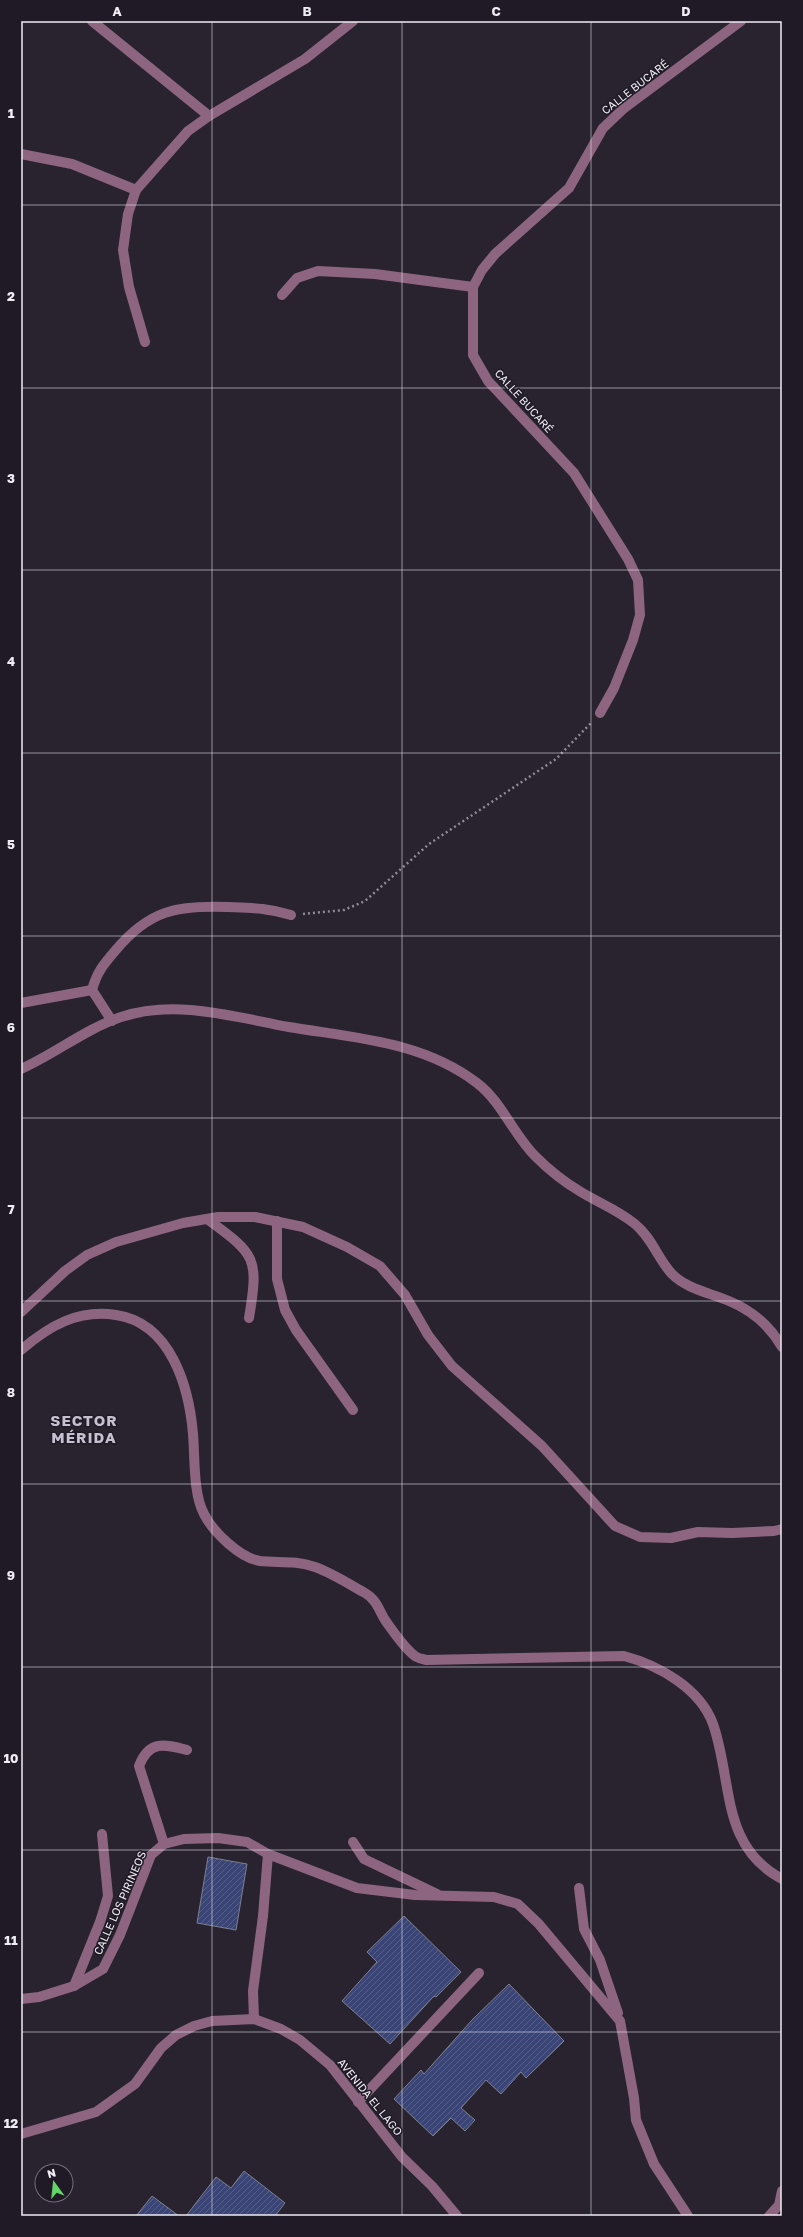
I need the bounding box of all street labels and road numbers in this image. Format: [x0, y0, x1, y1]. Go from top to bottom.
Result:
street label: CALLE BUCARÉ [599, 56, 671, 117]
street label: CALLE BUCARÉ [492, 366, 556, 435]
street label: CALLE LOS PIRINEOS [91, 1849, 148, 1957]
street label: AVENIDA EL LAGO [335, 2056, 405, 2138]

